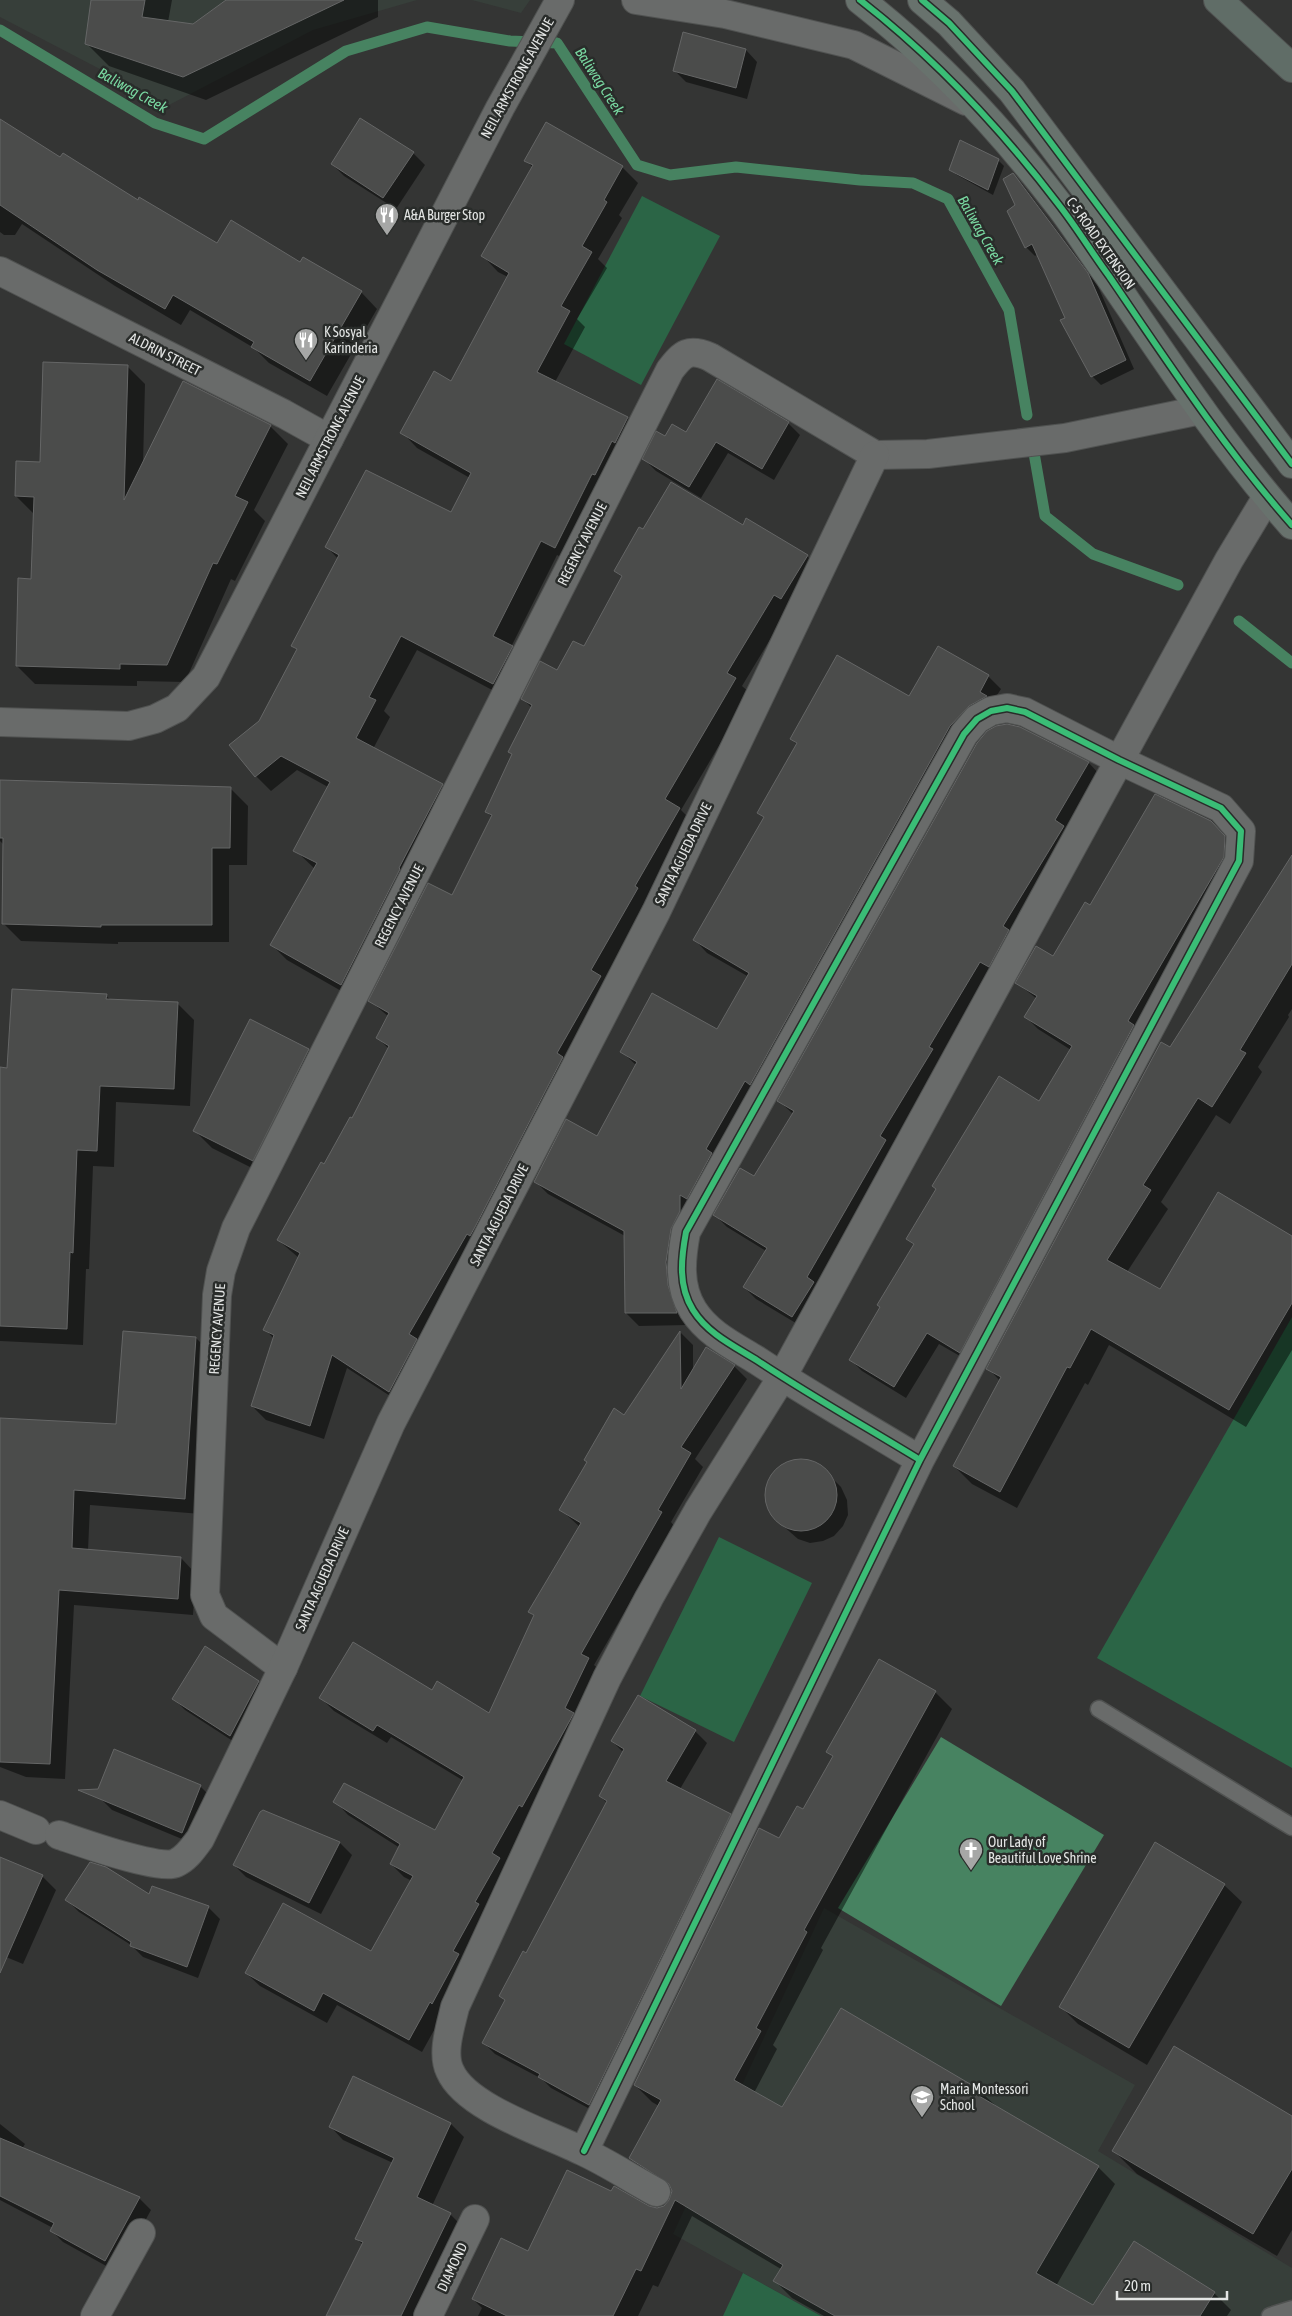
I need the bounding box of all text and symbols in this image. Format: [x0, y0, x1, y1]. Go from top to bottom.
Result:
street label: NEIL ARMSTRONG AVENUE [477, 15, 557, 141]
water label: Baliwag Creek [572, 44, 628, 118]
water label: Baliwag Creek [95, 64, 171, 116]
water label: Baliwag Creek [954, 192, 1008, 268]
street label: C-5 ROAD EXTENSION [1063, 194, 1139, 292]
restaurant icon: A&A Burger Stop [374, 202, 400, 236]
place label: A&A Burger Stop [404, 207, 486, 223]
place label: K Sosyal Karinderia [324, 324, 378, 356]
restaurant icon: K Sosyal Karinderia [293, 327, 319, 361]
street label: ALDRIN STREET [127, 329, 203, 379]
street label: NEIL ARMSTRONG AVENUE [292, 373, 368, 501]
street label: REGENCY AVENUE [554, 500, 610, 588]
street label: SANTA AGUEDA DRIVE [651, 800, 715, 908]
street label: REGENCY AVENUE [371, 862, 427, 950]
street label: SANTA AGUEDA DRIVE [467, 1162, 532, 1268]
street label: REGENCY AVENUE [206, 1283, 228, 1375]
street label: SANTA AGUEDA DRIVE [292, 1525, 352, 1633]
place label: Our Lady of Beautiful Love Shrine [988, 1834, 1097, 1866]
church icon: Our Lady of Beautiful Love Shrine [958, 1837, 984, 1871]
place label: Maria Montessori School [940, 2081, 1028, 2113]
school or university icon: Maria Montessori School [909, 2084, 935, 2118]
street label: DIAMOND [434, 2240, 470, 2294]
scale bar [1117, 2268, 1227, 2300]
text: 20 m [1124, 2277, 1151, 2294]

